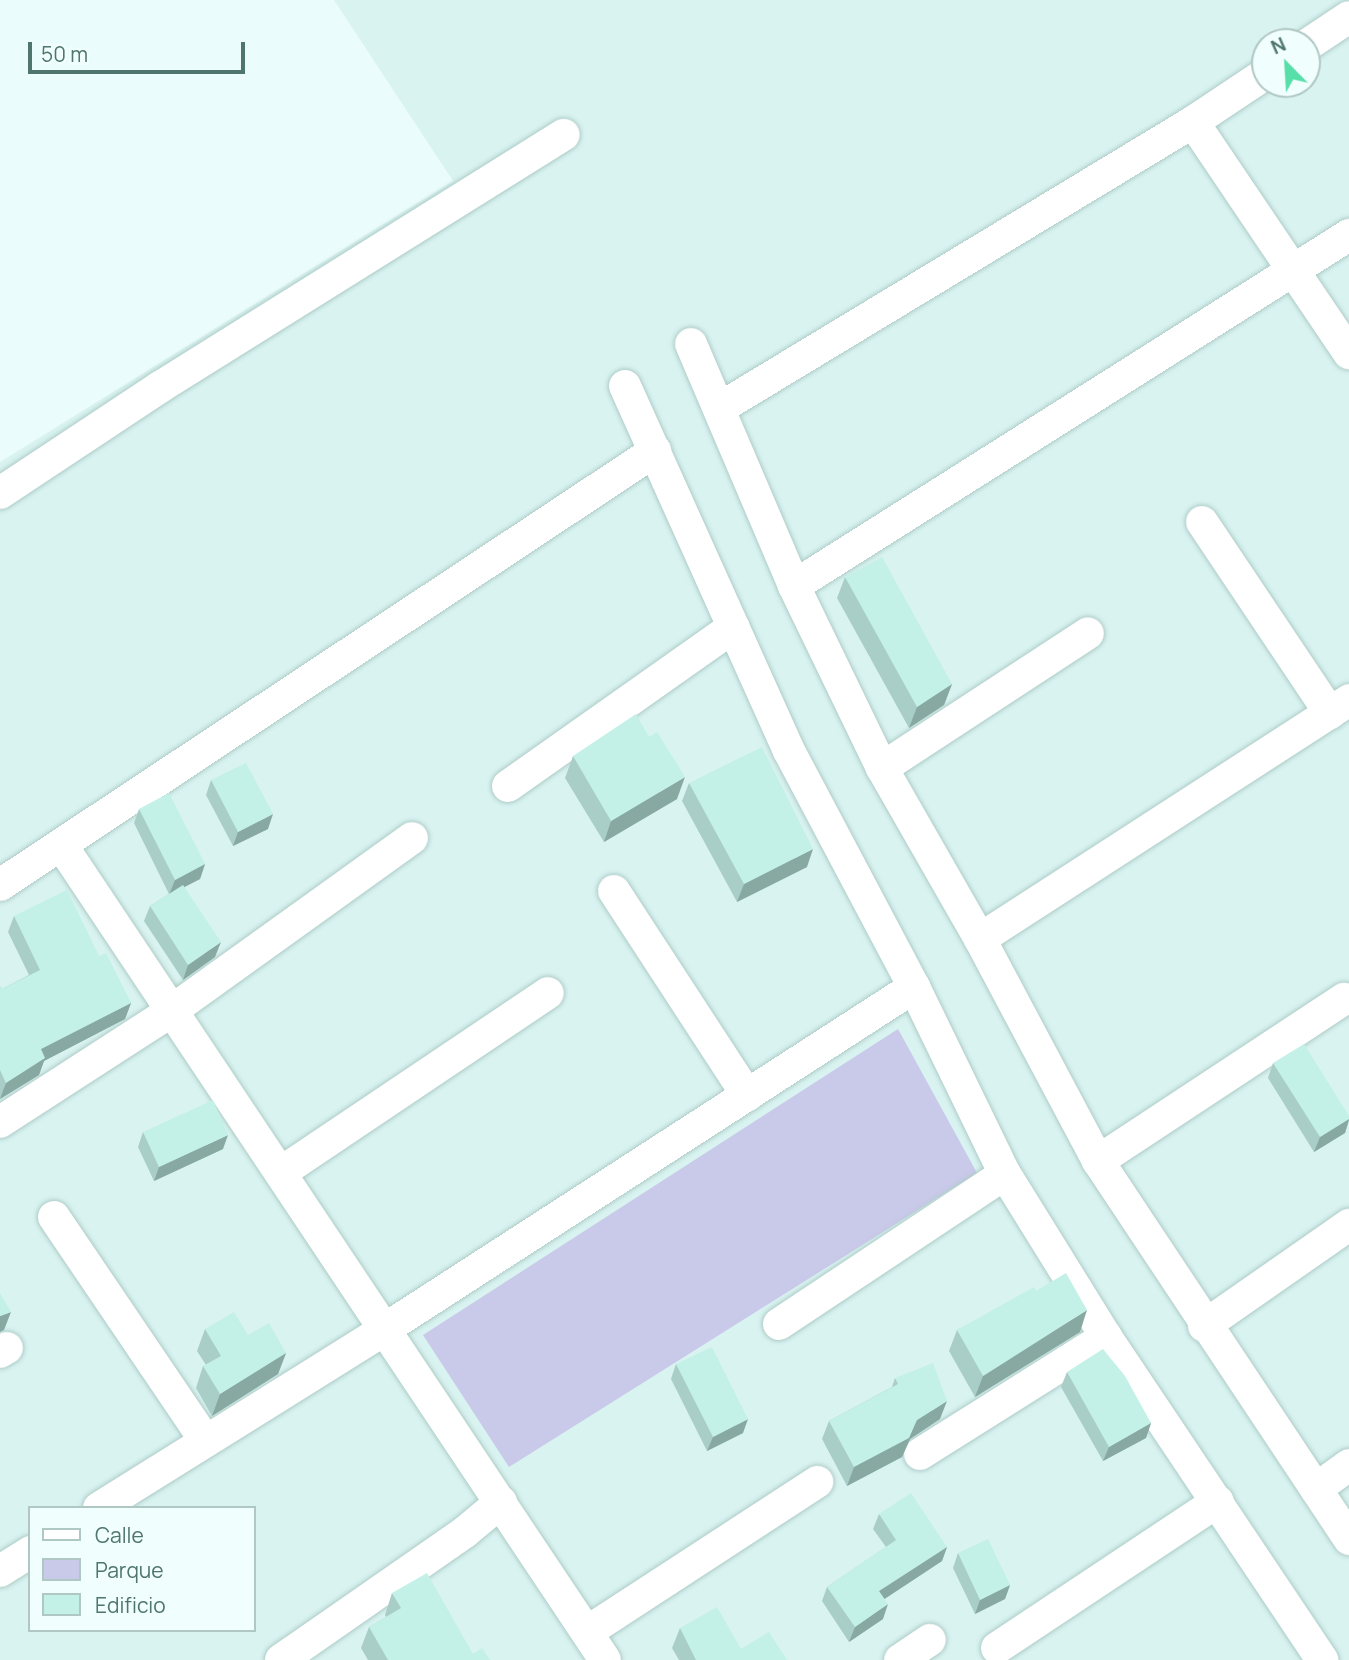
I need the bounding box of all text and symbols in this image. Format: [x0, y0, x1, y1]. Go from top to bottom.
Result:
scale bar [32, 28, 248, 72]
north arrow [1251, 28, 1321, 98]
text: N [1267, 31, 1290, 60]
text: 50 m [41, 40, 88, 68]
legend [28, 1506, 256, 1632]
text: Calle [95, 1521, 144, 1549]
text: Parque [95, 1556, 164, 1584]
text: Edificio [95, 1591, 166, 1619]

